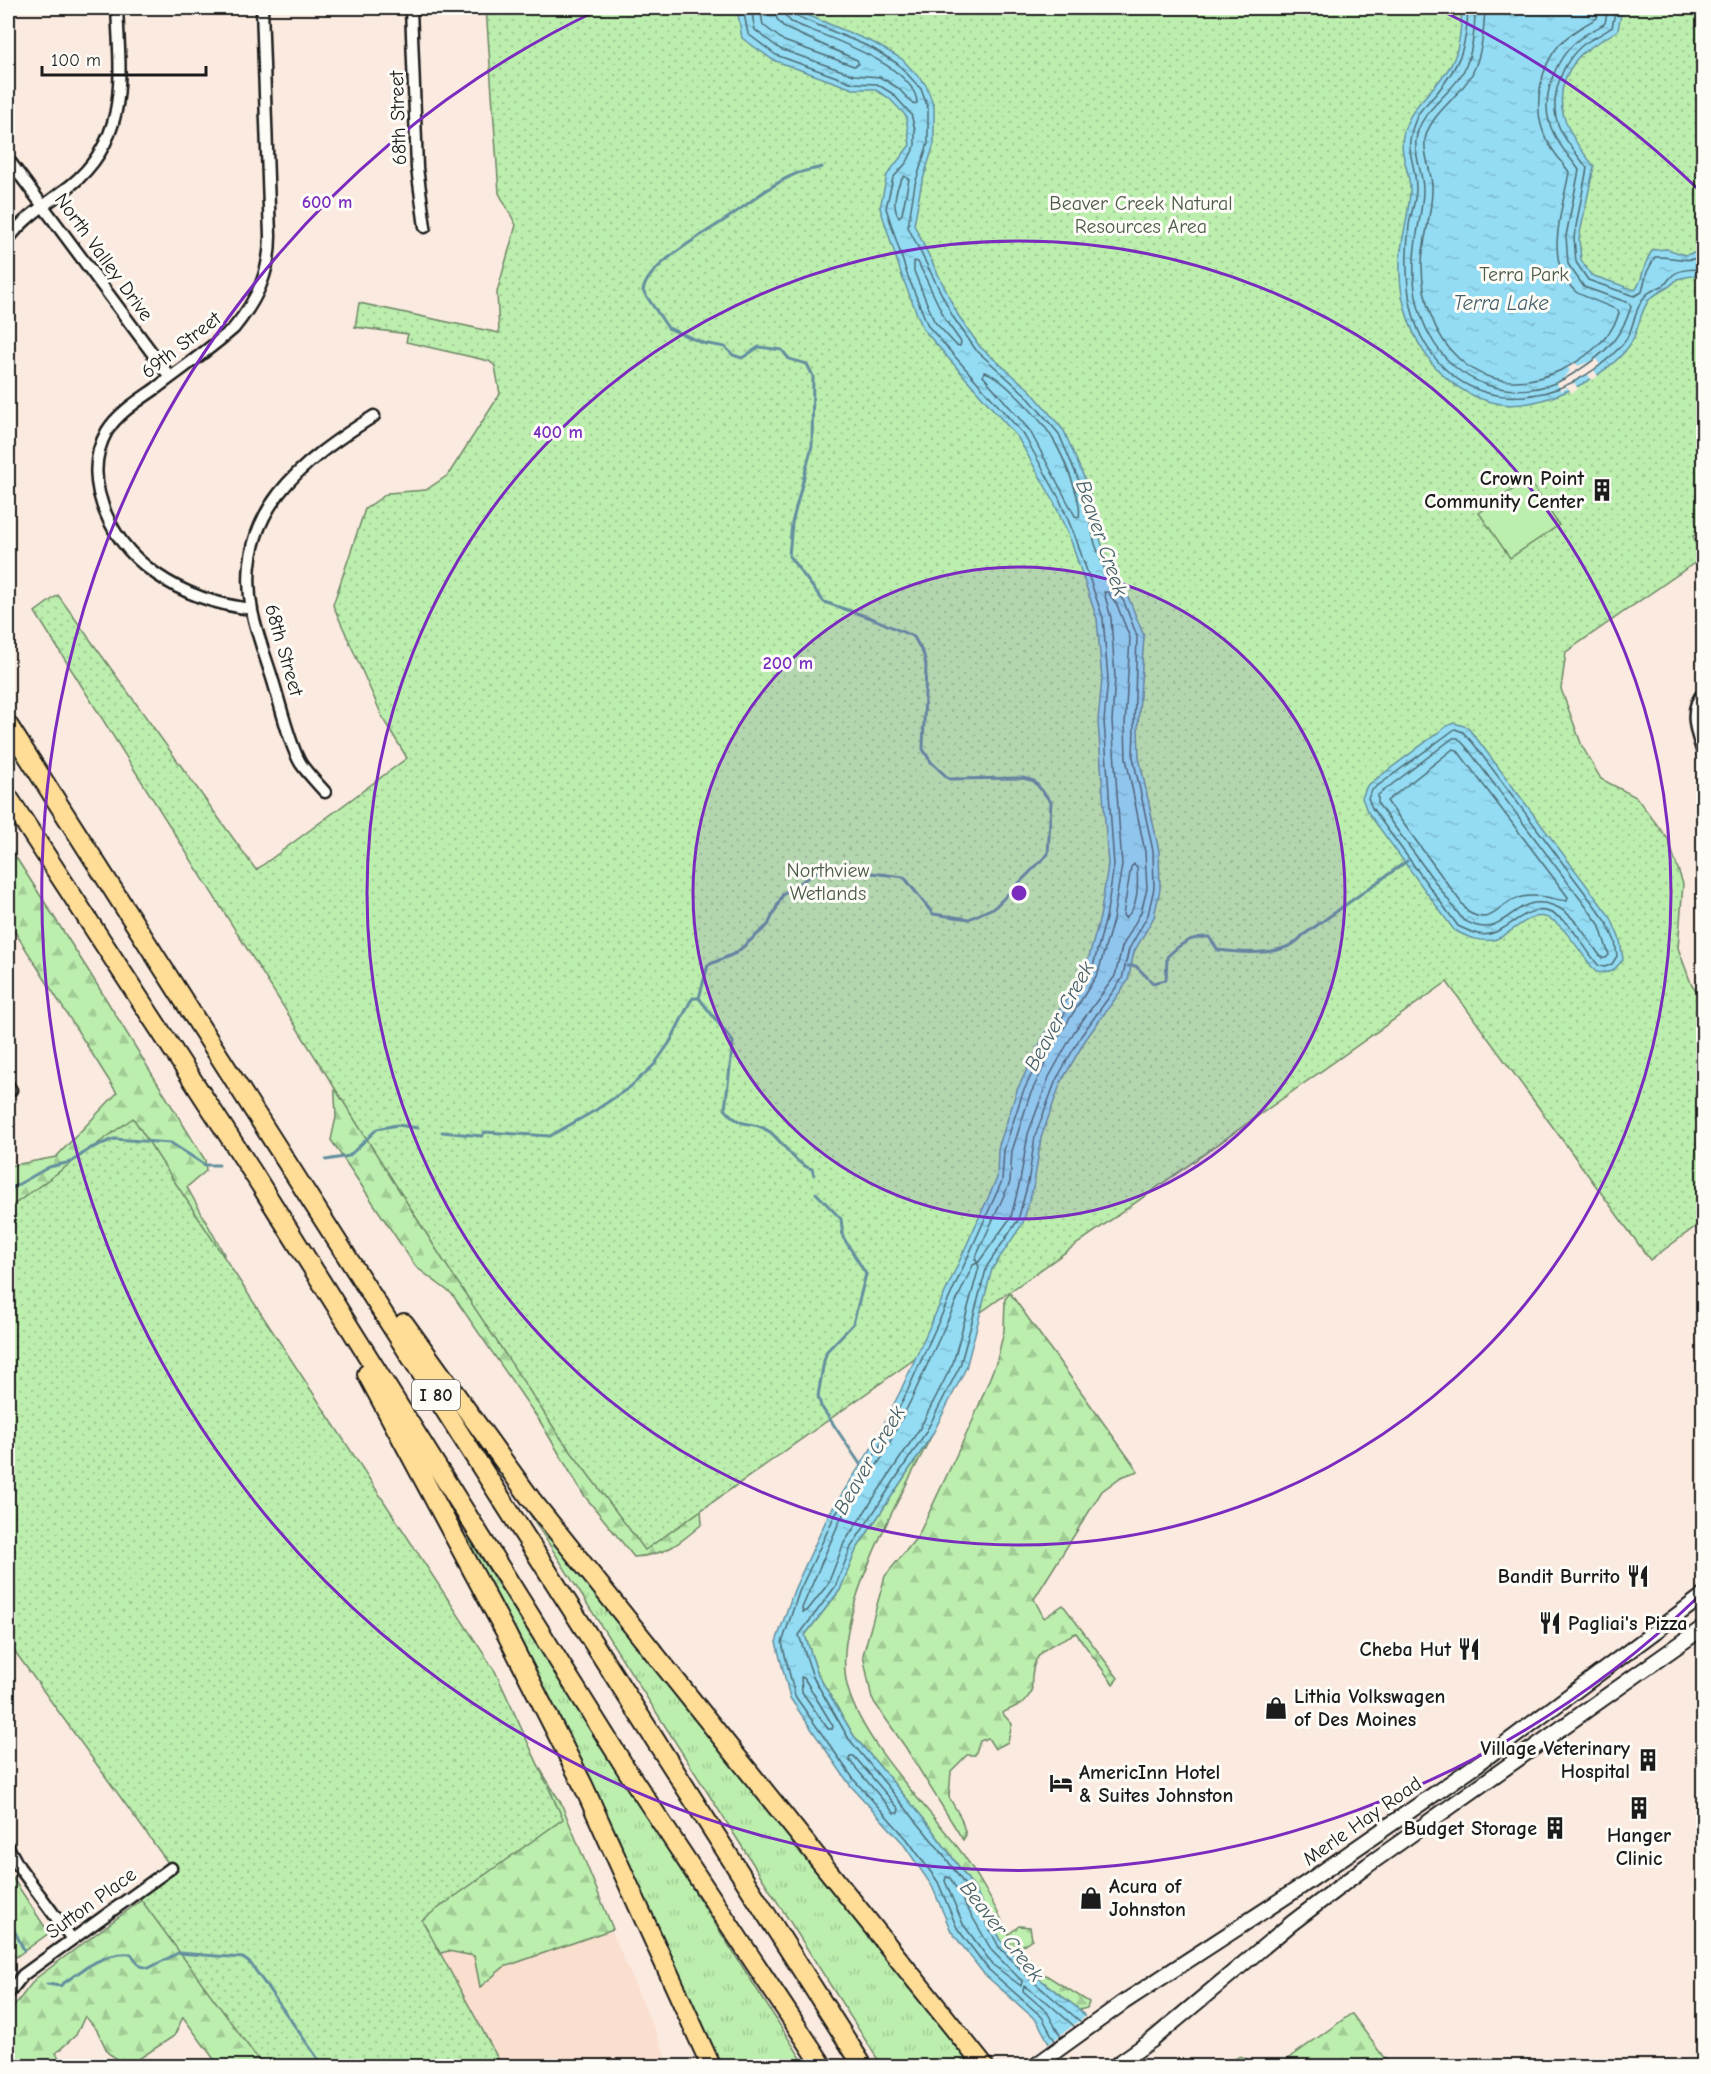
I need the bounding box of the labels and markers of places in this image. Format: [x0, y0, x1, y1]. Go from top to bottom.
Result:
place label: Crown Point Community Center [1424, 467, 1584, 513]
building icon: Crown Point Community Center [1589, 477, 1615, 503]
centre of rings [1009, 883, 1029, 903]
restaurant icon: Bandit Burrito [1625, 1563, 1651, 1589]
place label: Bandit Burrito [1498, 1565, 1620, 1588]
restaurant icon: Pagliai's Pizza [1537, 1610, 1563, 1636]
place label: Pagliai's Pizza [1568, 1612, 1687, 1635]
restaurant icon: Cheba Hut [1456, 1636, 1482, 1662]
place label: Cheba Hut [1360, 1638, 1451, 1661]
place label: Lithia Volkswagen of Des Moines [1294, 1685, 1445, 1731]
shop icon: Lithia Volkswagen of Des Moines [1263, 1695, 1289, 1721]
place label: Village Veterinary Hospital [1480, 1737, 1631, 1783]
building icon: Village Veterinary Hospital [1635, 1747, 1661, 1773]
place label: AmericInn Hotel & Suites Johnston [1079, 1761, 1233, 1807]
hotel icon: AmericInn Hotel & Suites Johnston [1048, 1770, 1074, 1796]
building icon: Hanger Clinic [1626, 1795, 1652, 1821]
building icon: Budget Storage [1542, 1815, 1568, 1841]
place label: Budget Storage [1404, 1817, 1537, 1840]
place label: Hanger Clinic [1607, 1824, 1671, 1870]
place label: Acura of Johnston [1109, 1875, 1186, 1921]
shop icon: Acura of Johnston [1078, 1885, 1104, 1911]

